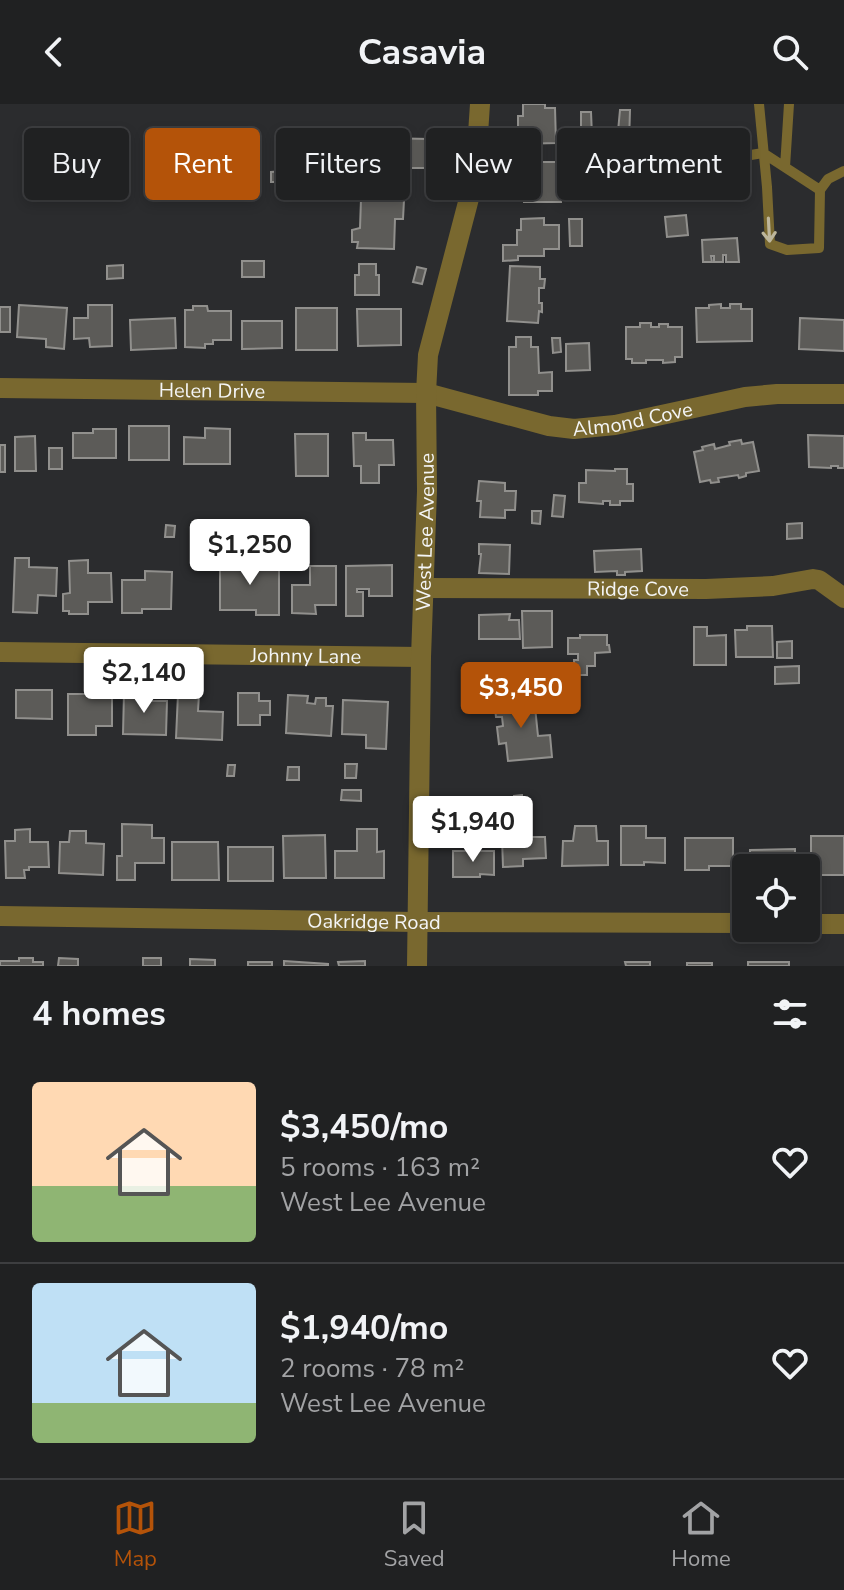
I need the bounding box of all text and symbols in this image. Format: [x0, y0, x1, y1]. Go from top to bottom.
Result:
text: Casavia [358, 28, 486, 77]
icon: back [32, 30, 76, 74]
icon: search [768, 30, 812, 74]
chip: Buy [24, 128, 129, 200]
chip: Rent [145, 128, 260, 200]
chip: Filters [276, 128, 410, 200]
chip: New [426, 128, 541, 200]
chip: Apartment [557, 128, 750, 200]
one-way arrow [762, 216, 777, 243]
street label: Helen Drive [159, 376, 265, 405]
street label: Almond Cove [571, 395, 695, 443]
street label: West Lee Avenue [409, 453, 441, 612]
pin: $1,250 [185, 519, 315, 587]
text: $1,250 [208, 527, 292, 562]
street label: Ridge Cove [587, 575, 689, 602]
street label: Johnny Lane [250, 641, 361, 670]
pin: $2,140 [79, 647, 209, 715]
text: $2,140 [102, 655, 186, 690]
pin: $3,450 [456, 662, 586, 730]
text: $3,450 [479, 670, 563, 705]
pin: $1,940 [408, 796, 538, 864]
text: $1,940 [431, 804, 515, 839]
map controls [732, 854, 820, 942]
button: locate [732, 854, 820, 942]
street label: Oakridge Road [307, 907, 441, 936]
text: 4 homes [32, 991, 166, 1037]
icon: filters [768, 992, 812, 1036]
text: $3,450/mo [280, 1104, 448, 1150]
icon: home [96, 1114, 192, 1210]
icon: heart [768, 1140, 812, 1184]
text: 5 rooms · 163 m² [280, 1150, 480, 1185]
text: West Lee Avenue [280, 1185, 486, 1220]
text: $1,940/mo [280, 1305, 448, 1351]
icon: home [96, 1315, 192, 1411]
icon: heart [768, 1341, 812, 1385]
text: 2 rooms · 78 m² [280, 1351, 464, 1386]
text: West Lee Avenue [280, 1386, 486, 1421]
tab: Map [113, 1496, 157, 1574]
tab: Saved [384, 1496, 445, 1574]
tab: Home [671, 1496, 731, 1574]

